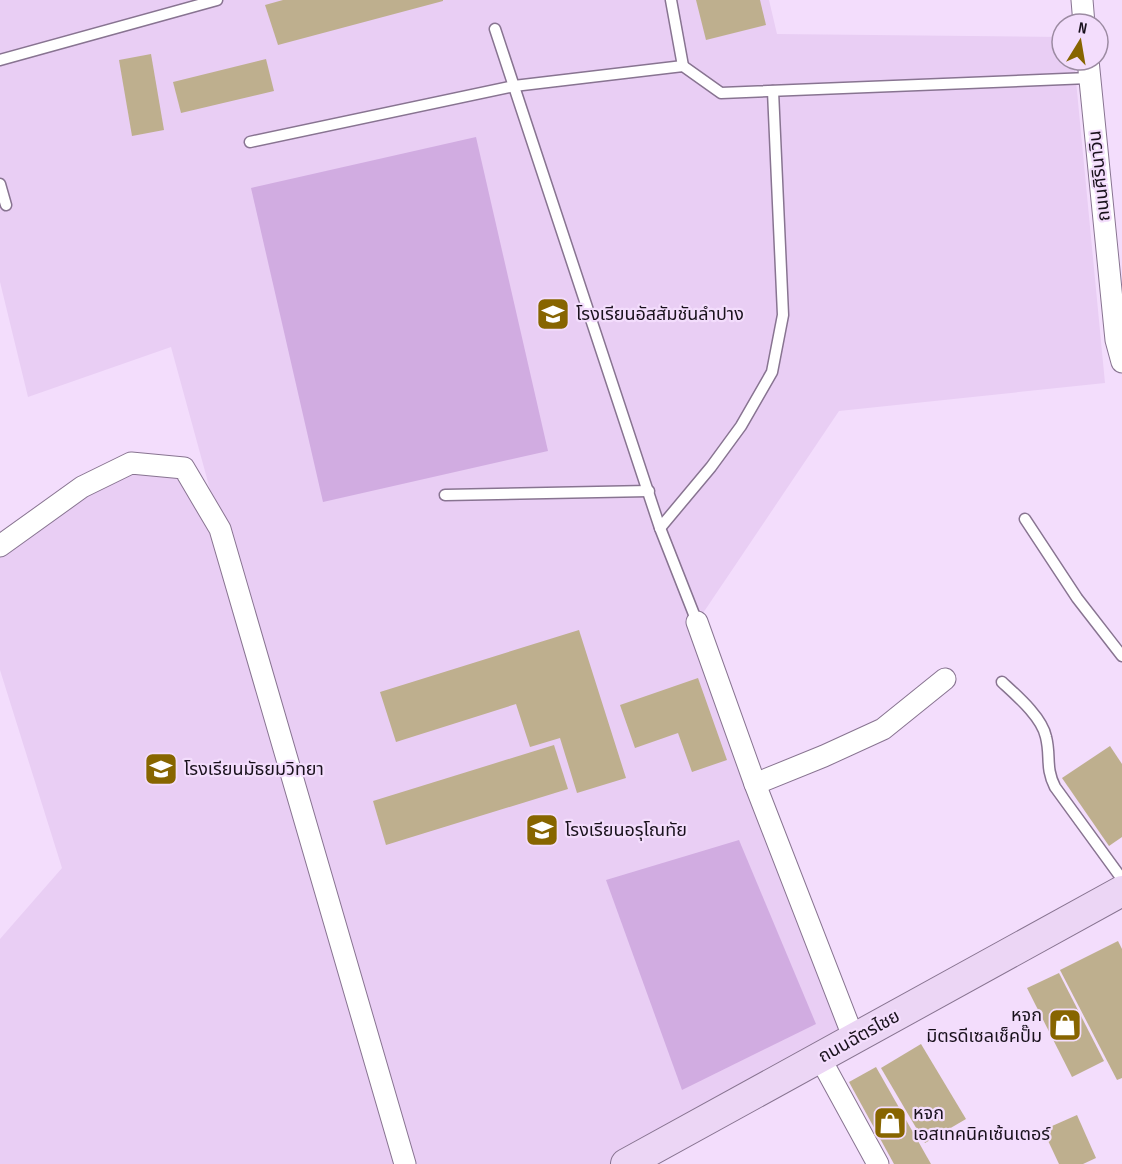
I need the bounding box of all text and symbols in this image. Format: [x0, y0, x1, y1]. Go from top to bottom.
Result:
north arrow [1050, 12, 1110, 72]
text: N [1077, 19, 1089, 39]
street label: ถนนศิรินาวิน [1084, 129, 1115, 222]
school or university icon: โรงเรียนอัสสัมชันลำปาง [535, 296, 571, 332]
place label: โรงเรียนอัสสัมชันลำปาง [576, 304, 744, 325]
school or university icon: โรงเรียนมัธยมวิทยา [143, 751, 179, 787]
place label: โรงเรียนมัธยมวิทยา [184, 759, 324, 780]
school or university icon: โรงเรียนอรุโณทัย [524, 812, 560, 848]
place label: โรงเรียนอรุโณทัย [565, 820, 687, 841]
street label: ถนนฉัตรไชย [815, 1005, 904, 1067]
place label: หจก มิตรดีเซลเช็คปั๊ม [926, 1005, 1042, 1047]
shop icon: หจก มิตรดีเซลเช็คปั๊ม [1047, 1007, 1083, 1043]
place label: หจก เอสเทคนิคเซ้นเตอร์ [913, 1103, 1051, 1145]
shop icon: หจก เอสเทคนิคเซ้นเตอร์ [872, 1105, 908, 1141]

